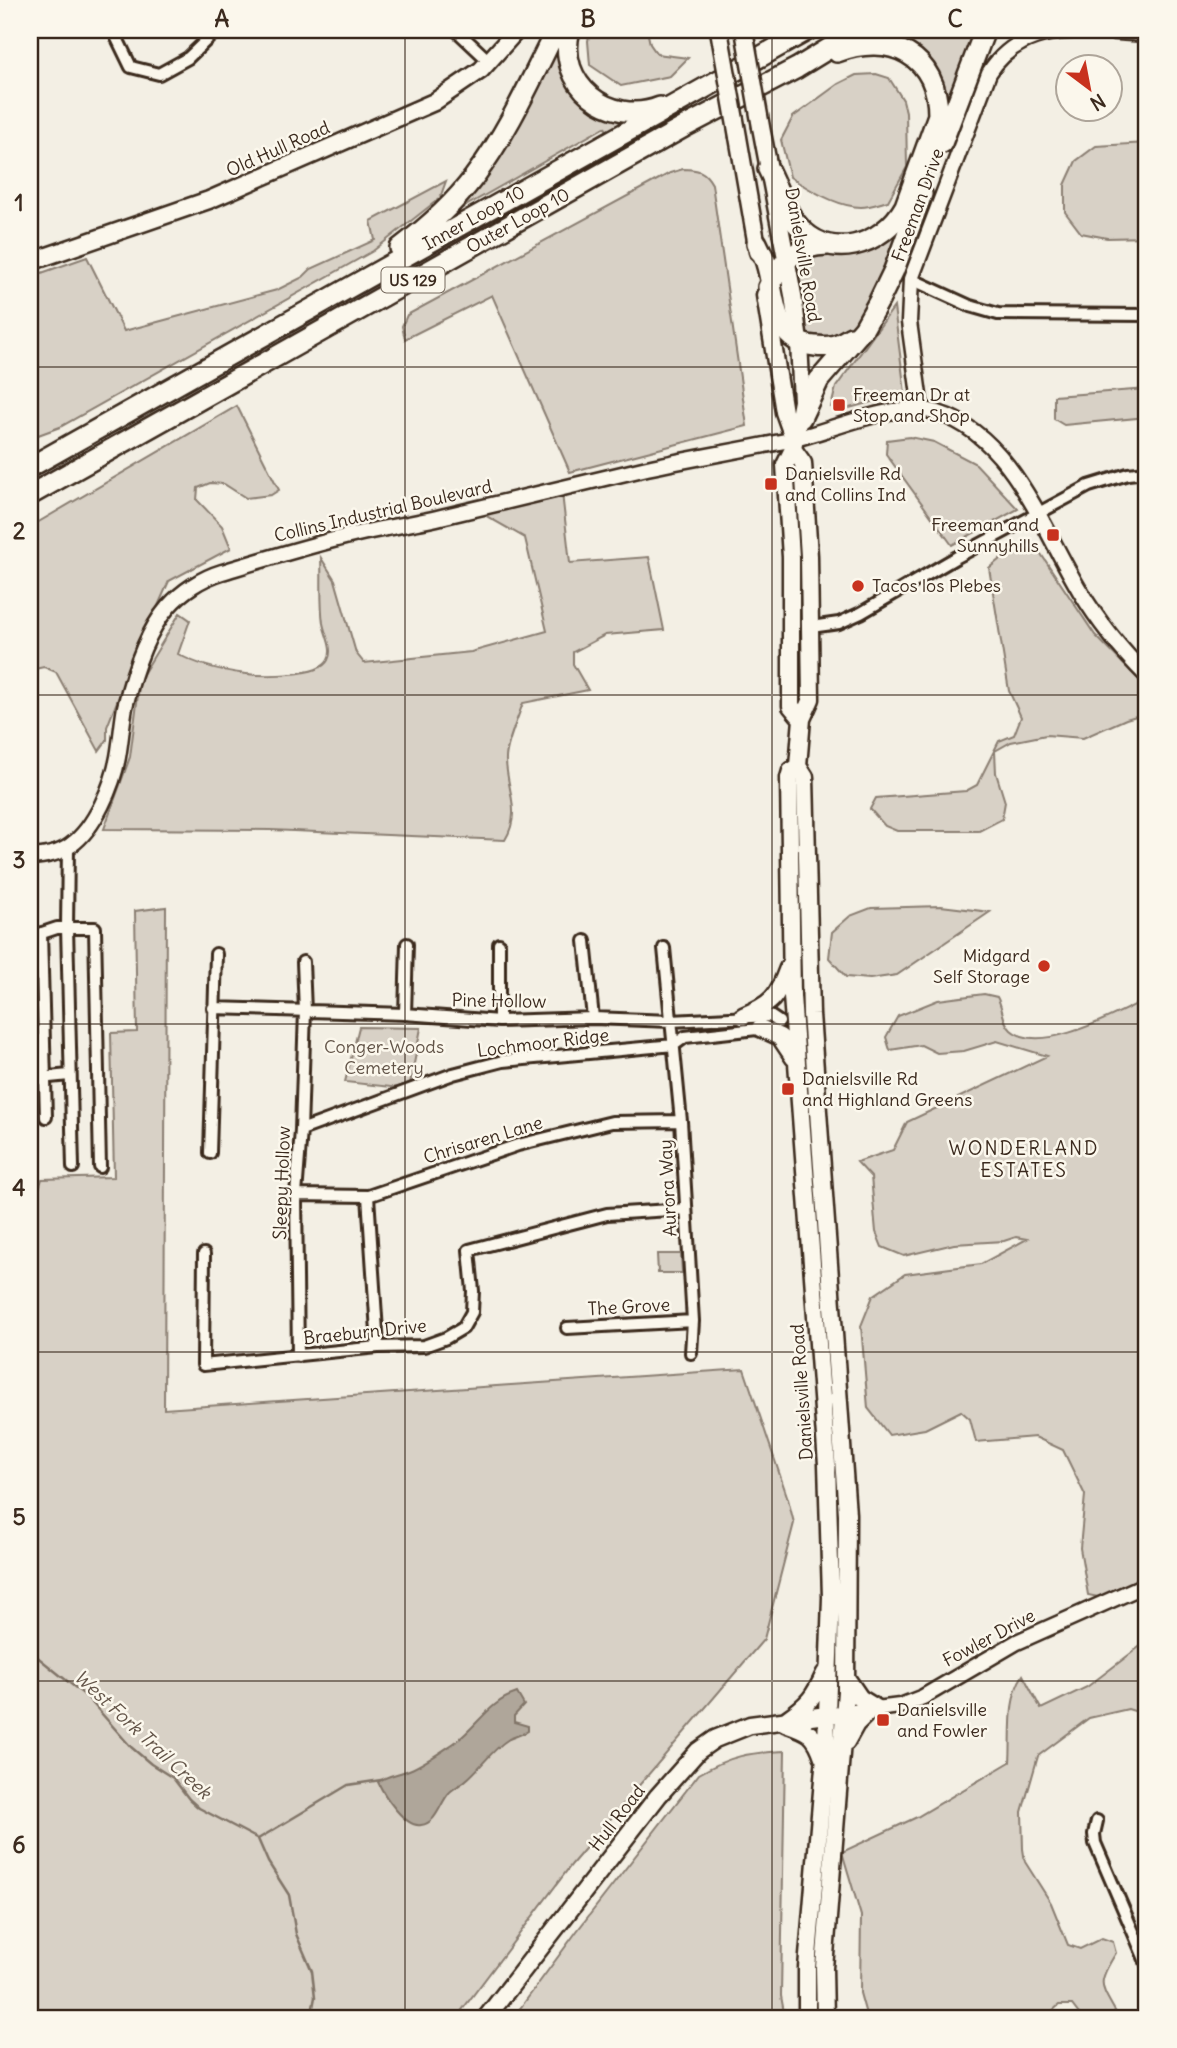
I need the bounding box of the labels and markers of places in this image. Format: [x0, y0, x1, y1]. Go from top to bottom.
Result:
place label: Freeman Dr at Stop and Shop [853, 383, 970, 427]
marker: Freeman Dr at Stop and Shop [831, 397, 847, 413]
place label: Danielsville Rd and Collins Ind [785, 462, 906, 506]
marker: Danielsville Rd and Collins Ind [763, 476, 779, 492]
place label: Freeman and Sunnyhills [931, 513, 1039, 557]
marker: Freeman and Sunnyhills [1045, 527, 1061, 543]
place label: Tacos los Plebes [872, 574, 1001, 597]
marker: Tacos los Plebes [850, 578, 866, 594]
place label: Midgard Self Storage [933, 944, 1030, 988]
marker: Midgard Self Storage [1036, 958, 1052, 974]
place label: Danielsville Rd and Highland Greens [802, 1067, 972, 1111]
marker: Danielsville Rd and Highland Greens [780, 1081, 796, 1097]
place label: Danielsville and Fowler [897, 1698, 988, 1742]
marker: Danielsville and Fowler [875, 1712, 891, 1728]

